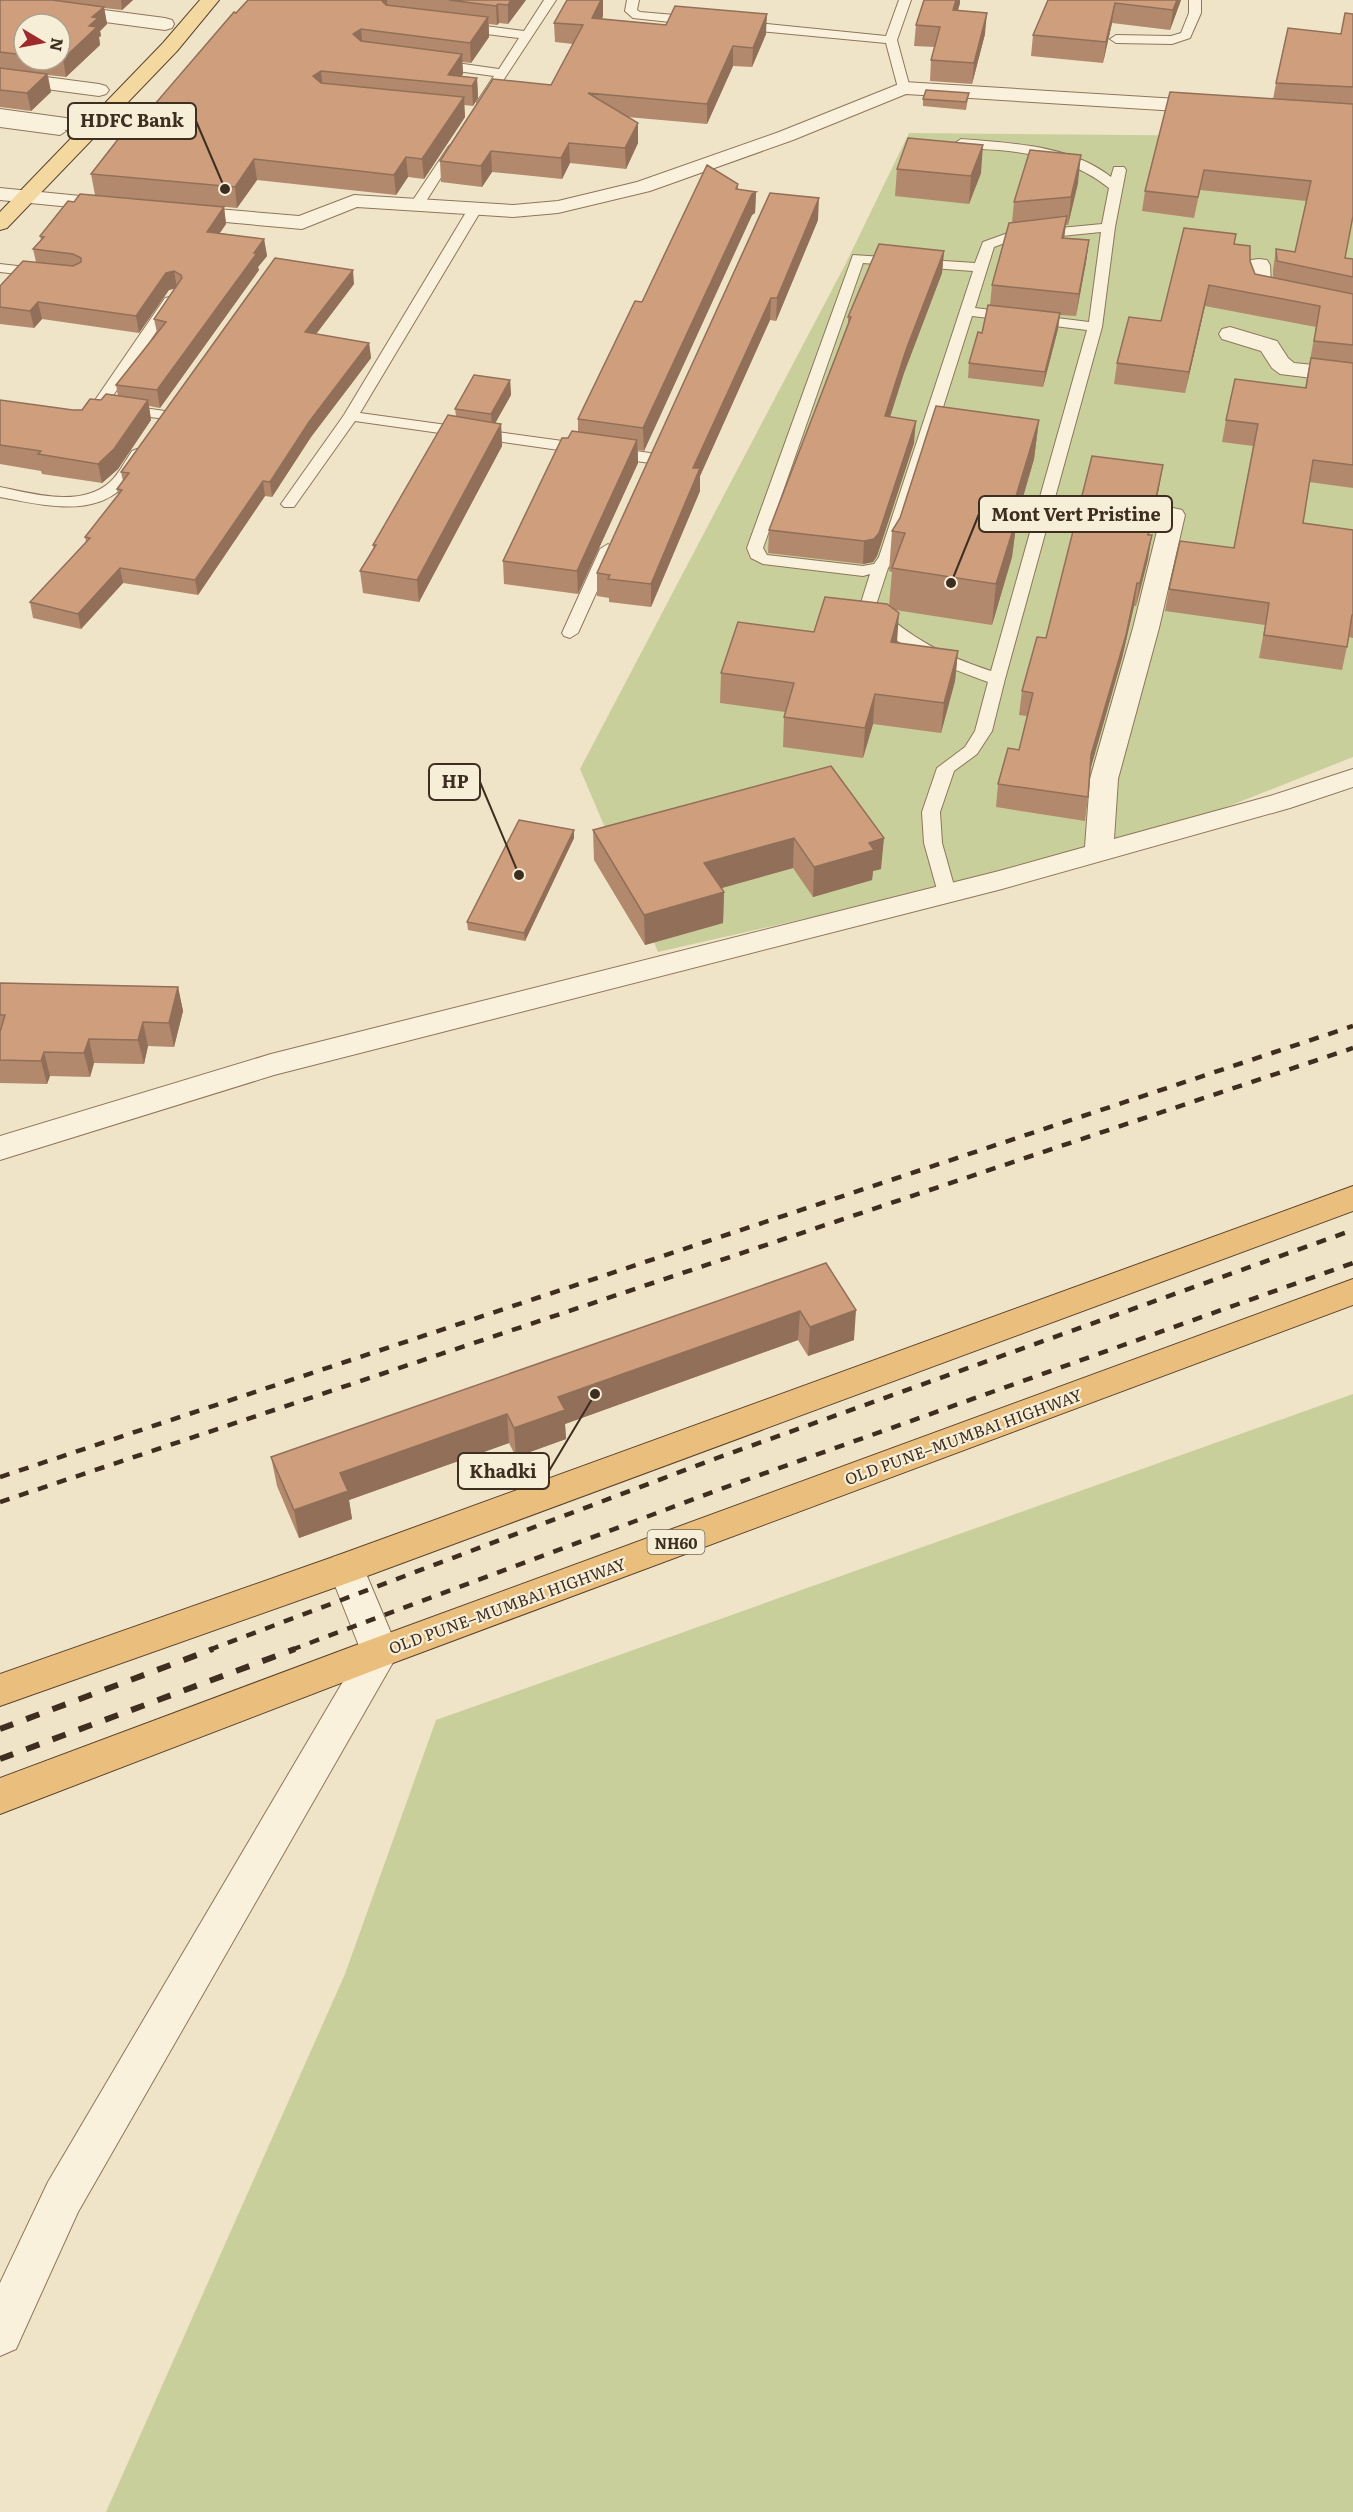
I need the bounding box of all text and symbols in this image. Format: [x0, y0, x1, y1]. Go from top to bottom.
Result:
north arrow [12, 12, 72, 72]
text: N [45, 36, 71, 53]
callout: HDFC Bank [68, 103, 196, 139]
text: HDFC Bank [80, 106, 185, 133]
callout: Mont Vert Pristine [979, 496, 1172, 532]
text: Mont Vert Pristine [991, 500, 1161, 527]
callout: HP [429, 764, 480, 800]
text: HP [442, 767, 469, 794]
street label: OLD PUNE–MUMBAI HIGHWAY [841, 1382, 1086, 1490]
callout: Khadki [458, 1453, 549, 1489]
text: Khadki [469, 1457, 537, 1484]
road number: NH60 [648, 1530, 704, 1554]
street label: OLD PUNE–MUMBAI HIGHWAY [385, 1551, 630, 1659]

